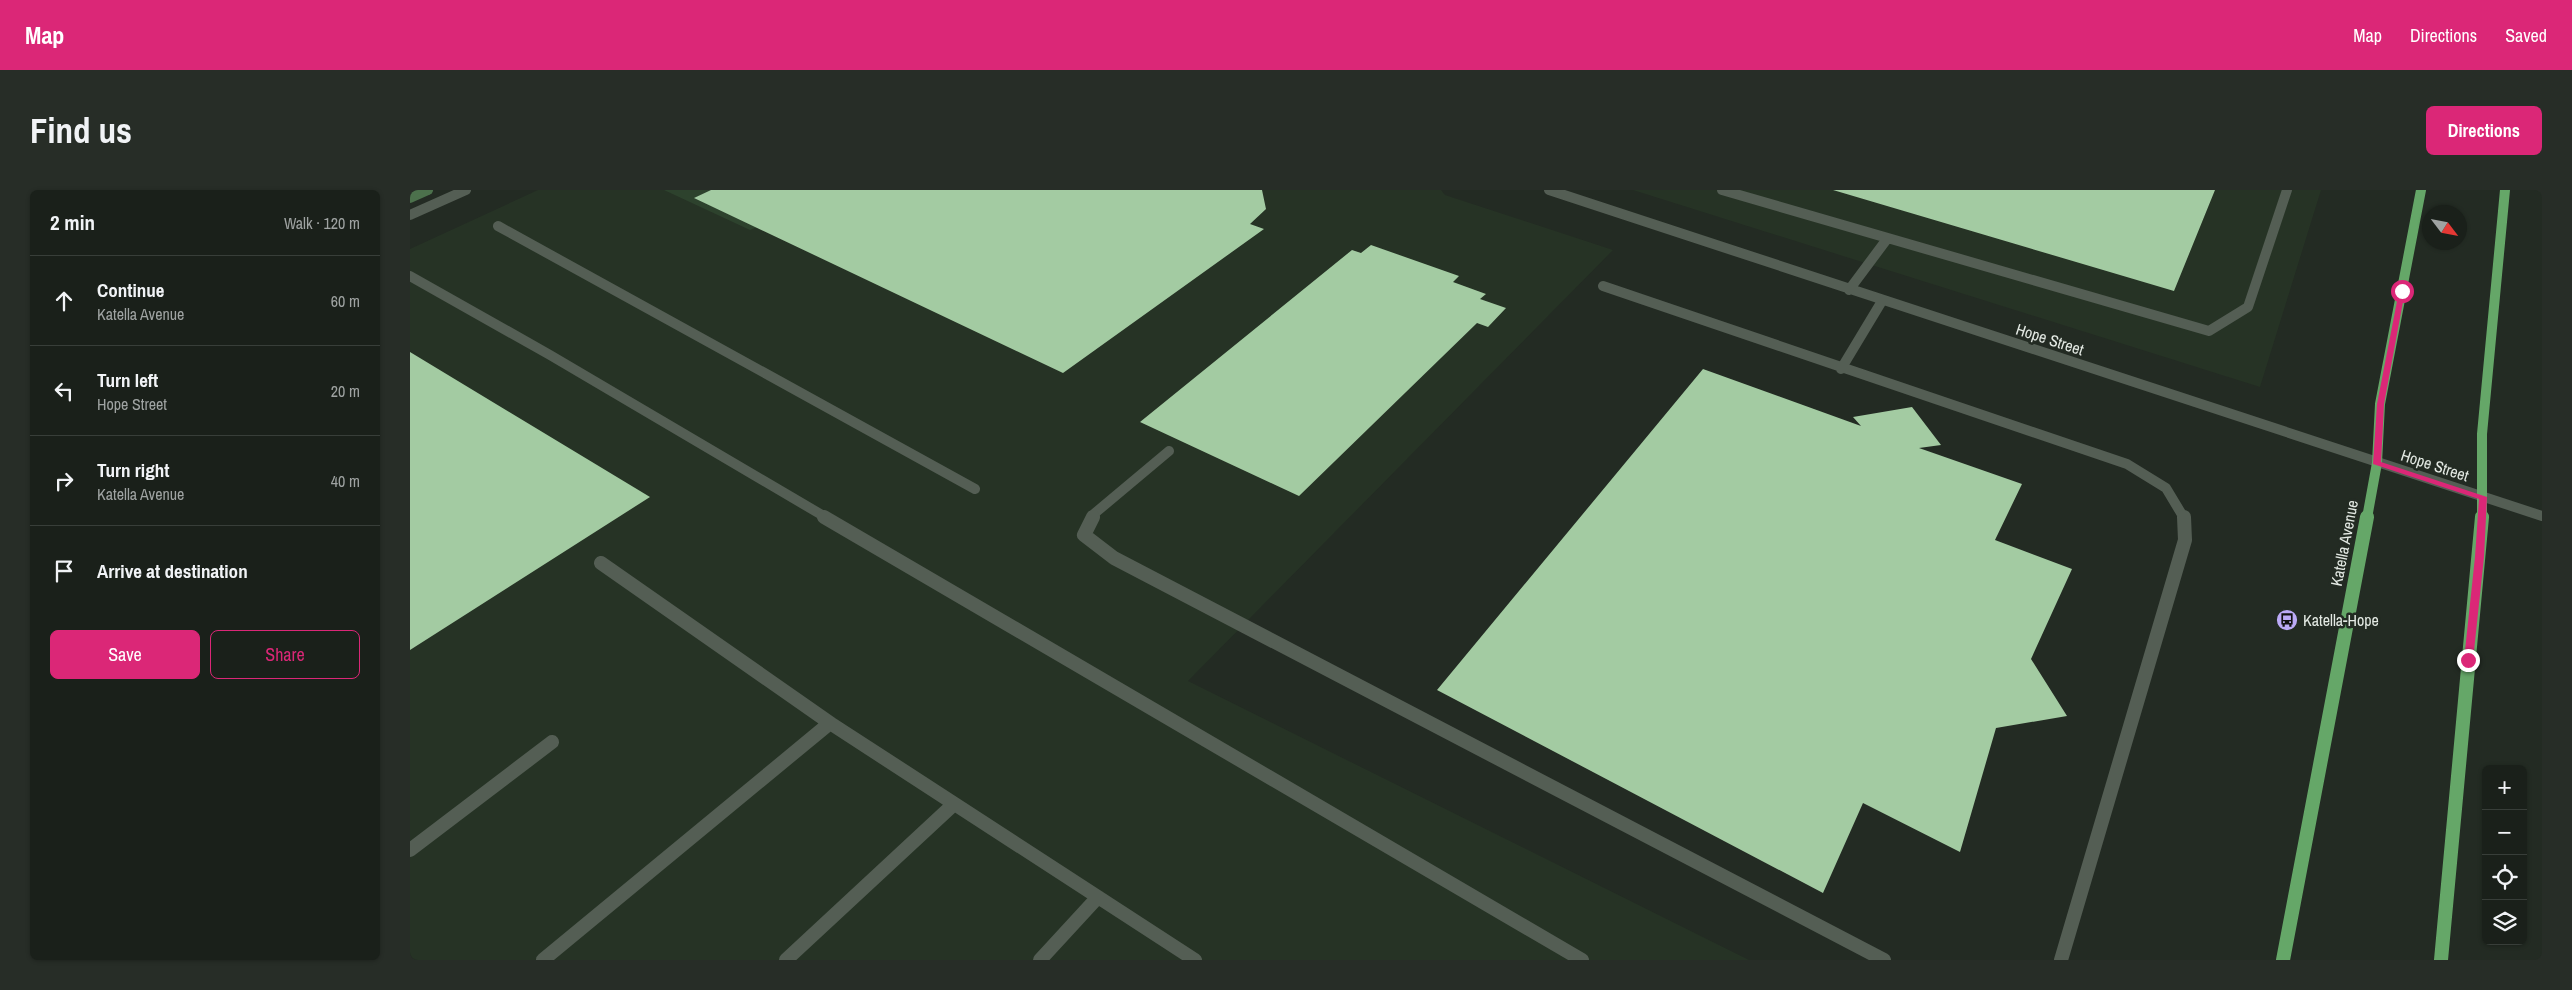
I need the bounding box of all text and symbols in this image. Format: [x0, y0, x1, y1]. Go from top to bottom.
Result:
text: Map [25, 19, 64, 51]
text: Map [2353, 23, 2382, 48]
text: Directions [2410, 23, 2477, 48]
text: Saved [2505, 23, 2547, 48]
button: Directions [2426, 106, 2542, 155]
text: Find us [30, 107, 132, 154]
north arrow [2422, 205, 2467, 250]
text: 2 min [50, 208, 95, 237]
text: Walk · 120 m [284, 212, 360, 234]
text: Continue [97, 277, 165, 303]
route start [2391, 280, 2414, 303]
icon: ahead [50, 287, 78, 315]
text: 60 m [331, 290, 360, 312]
text: Katella Avenue [97, 303, 184, 325]
street label: Hope Street [2013, 318, 2087, 360]
text: Turn left [97, 367, 158, 393]
icon: left [50, 377, 78, 405]
text: 20 m [331, 380, 360, 402]
text: Hope Street [97, 393, 167, 415]
street label: Hope Street [2398, 444, 2472, 486]
text: Turn right [97, 457, 169, 483]
icon: right [50, 467, 78, 495]
text: 40 m [331, 470, 360, 492]
text: Katella Avenue [97, 483, 184, 505]
street label: Katella Avenue [2325, 498, 2363, 588]
icon: arrive [50, 557, 78, 585]
text: Arrive at destination [97, 558, 248, 584]
bus stop icon: Katella-Hope [2275, 608, 2299, 632]
place label: Katella-Hope [2303, 609, 2379, 631]
button: Save [50, 630, 200, 679]
button: Share [210, 630, 360, 679]
route end [2457, 649, 2480, 672]
map controls [2482, 765, 2527, 945]
button: + [2482, 765, 2527, 810]
button: − [2482, 810, 2527, 855]
button: locate [2482, 855, 2527, 900]
button: layers [2482, 900, 2527, 945]

